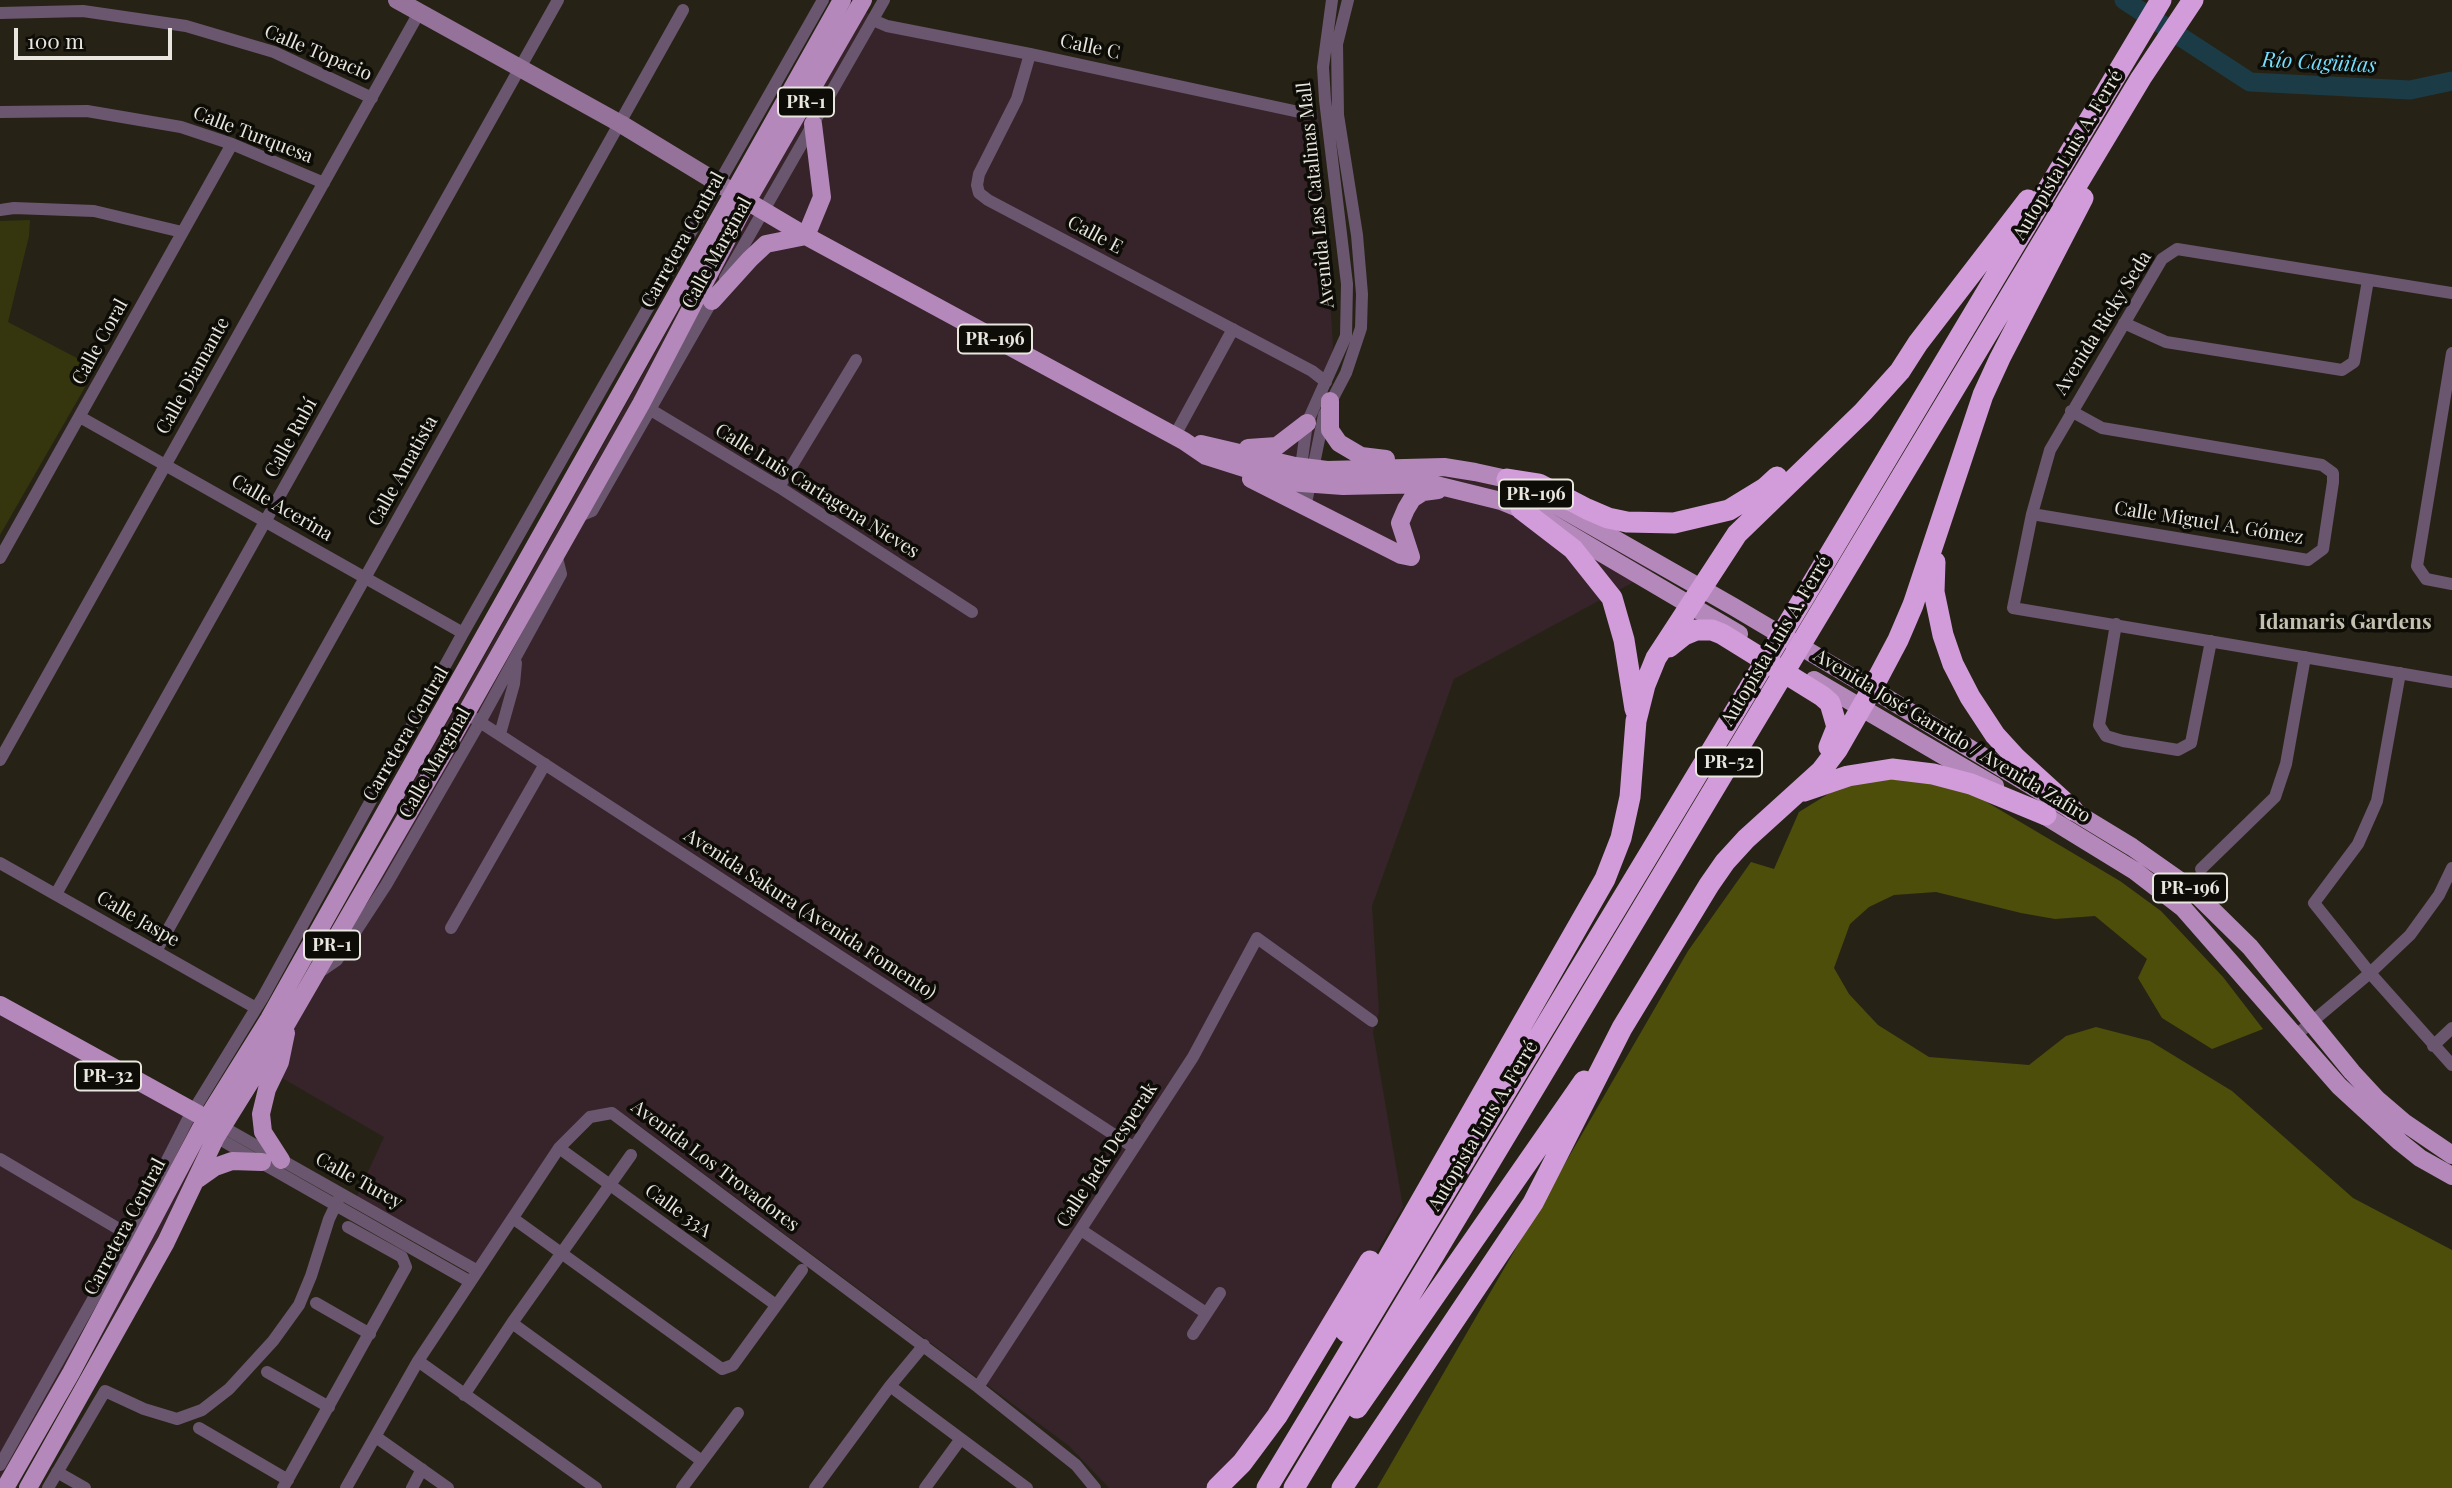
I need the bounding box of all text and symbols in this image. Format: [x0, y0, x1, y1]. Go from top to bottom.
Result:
scale bar [18, 14, 175, 58]
street label: Calle Topacio [261, 20, 375, 86]
text: 100 m [27, 26, 84, 54]
street label: Calle C [1058, 30, 1122, 64]
water label: Río Cagüitas [2261, 47, 2377, 79]
street label: Autopista Luis A. Ferré [2008, 66, 2128, 244]
street label: Avenida Las Catalinas Mall [1293, 81, 1339, 309]
road number: PR-1 [778, 88, 834, 116]
street label: Calle Turquesa [190, 102, 316, 168]
street label: Carretera Central [636, 168, 730, 312]
street label: Calle Marginal [677, 193, 757, 313]
street label: Calle E [1064, 211, 1126, 259]
street label: Avenida Ricky Seda [2050, 247, 2156, 399]
street label: Calle Coral [67, 295, 133, 389]
street label: Calle Diamante [151, 313, 235, 439]
road number: PR-196 [958, 324, 1032, 354]
street label: Calle Rubí [260, 394, 322, 482]
street label: Calle Amatista [363, 412, 443, 530]
street label: Calle Luis Cartagena Nieves [711, 419, 923, 563]
street label: Calle Acerina [227, 470, 337, 546]
road number: PR-196 [1499, 480, 1573, 508]
street label: Calle Miguel A. Gómez [2113, 497, 2305, 549]
street label: Autopista Luis A. Ferré [1716, 552, 1836, 730]
district label: Idamaris Gardens [2258, 609, 2432, 635]
street label: Avenida José Garrido / Avenida Zafiro [1809, 644, 2095, 828]
street label: Carretera Central [358, 663, 454, 805]
street label: Calle Marginal [394, 704, 476, 822]
road number: PR-52 [1696, 748, 1762, 776]
street label: Avenida Sakura (Avenida Fomento) [680, 824, 940, 1004]
road number: PR-196 [2153, 874, 2227, 903]
street label: Calle Jaspe [92, 886, 184, 952]
road number: PR-1 [304, 930, 360, 960]
street label: Autopista Luis A. Ferré [1423, 1037, 1543, 1215]
road number: PR-32 [75, 1062, 141, 1091]
street label: Calle Jack Desperak [1052, 1078, 1162, 1232]
street label: Avenida Los Trovadores [627, 1095, 803, 1237]
street label: Calle Turey [311, 1148, 407, 1214]
street label: Carretera Central [79, 1155, 171, 1299]
street label: Calle 33A [640, 1179, 716, 1243]

